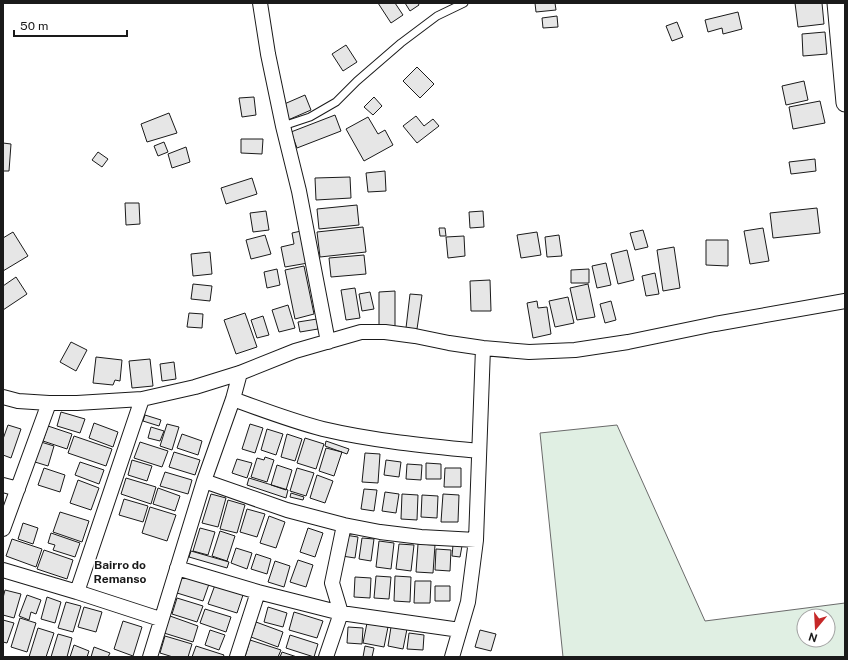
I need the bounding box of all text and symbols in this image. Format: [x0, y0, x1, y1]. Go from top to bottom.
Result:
scale bar [14, 12, 127, 38]
text: 50 m [20, 19, 48, 33]
district label: Bairro do Remanso [94, 558, 147, 586]
north arrow [796, 608, 836, 648]
text: N [807, 630, 819, 645]

